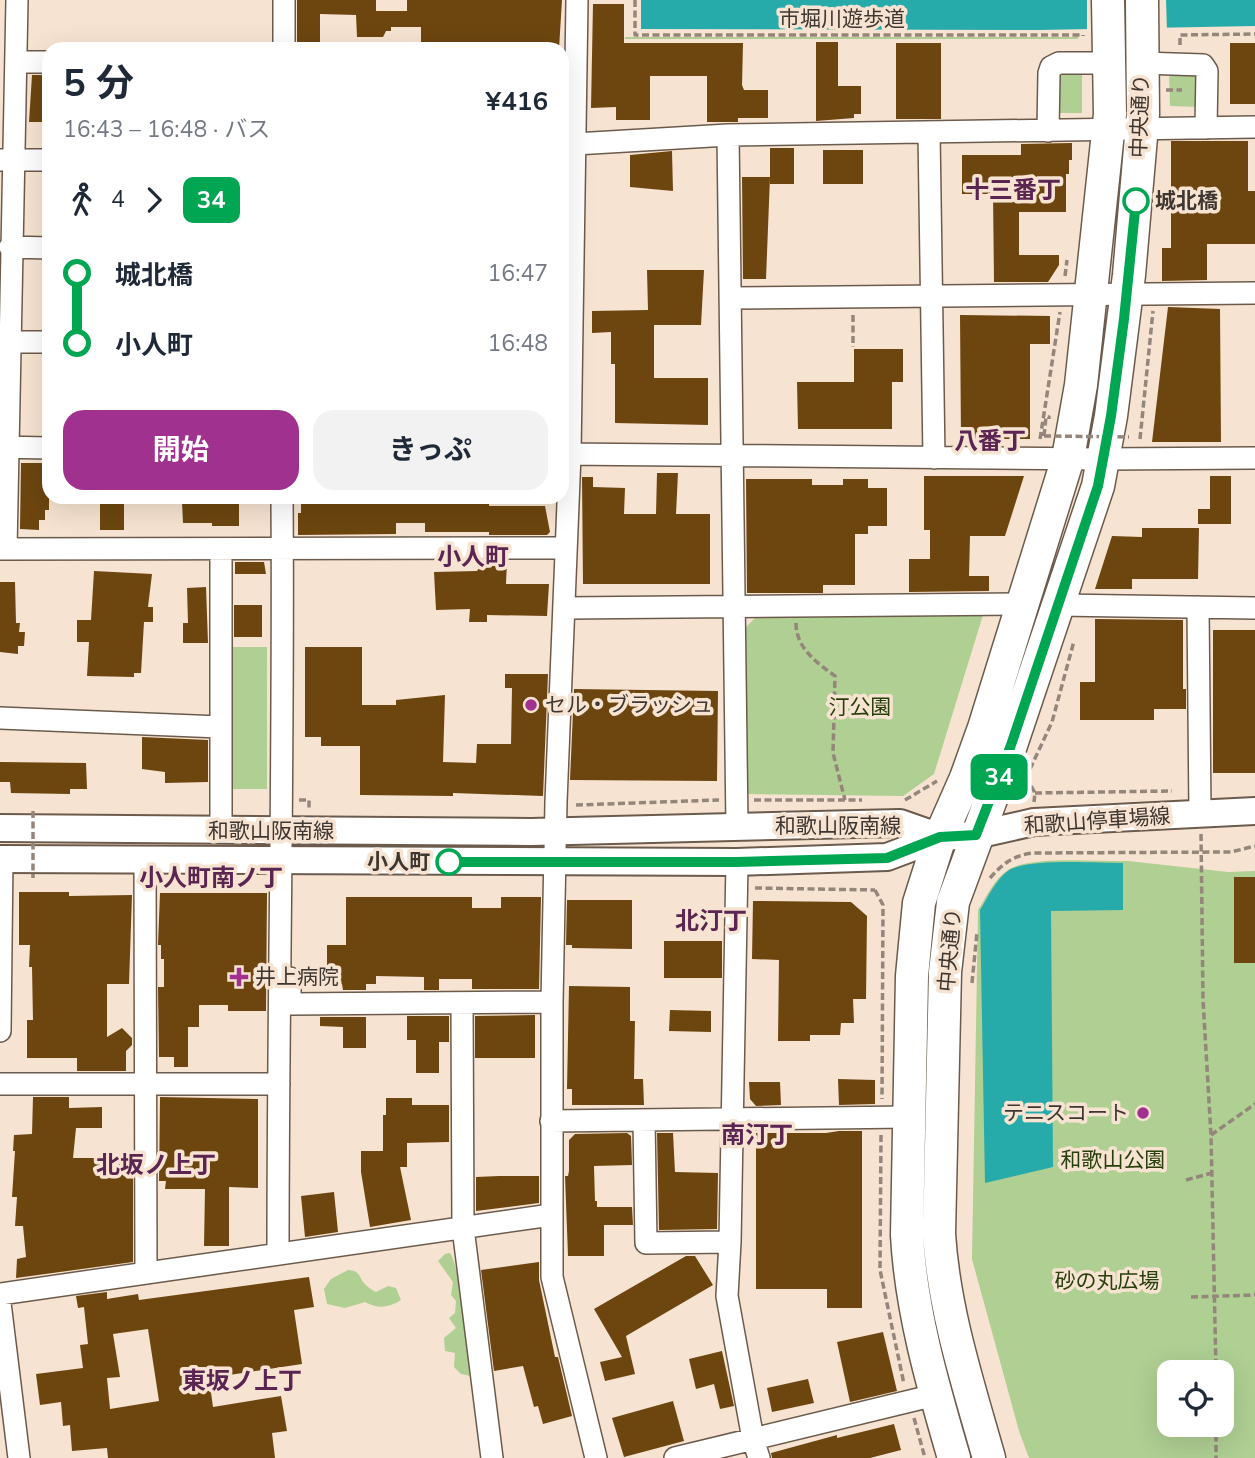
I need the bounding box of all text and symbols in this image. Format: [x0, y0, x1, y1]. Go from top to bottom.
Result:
street label: 市堀川遊歩道 [779, 5, 905, 33]
text: 5 分 [63, 58, 134, 109]
street label: 中央通り [1125, 74, 1155, 158]
text: ¥416 [486, 84, 548, 119]
text: 16:43 – 16:48 · バス [63, 114, 270, 145]
district label: 十三番丁 [965, 174, 1061, 206]
icon: walk [63, 181, 101, 219]
icon: forward [135, 181, 173, 219]
text: 4 [111, 184, 125, 215]
text: 34 [197, 184, 226, 216]
place label: 城北橋 [1155, 187, 1218, 215]
marker: 城北橋 [1123, 188, 1149, 214]
text: 城北橋 [115, 258, 193, 293]
text: 16:47 [488, 258, 548, 289]
text: 小人町 [115, 328, 193, 363]
text: 16:48 [488, 328, 548, 359]
button: 開始 [63, 410, 299, 490]
button: きっぷ [313, 410, 548, 490]
district label: 八番丁 [954, 425, 1026, 457]
district label: 小人町 [437, 541, 509, 573]
place label: セル・ブラッシュ [545, 691, 713, 719]
park label: 汀公園 [829, 693, 892, 721]
marker: セル・ブラッシュ [523, 697, 539, 713]
line badge: 34 [968, 754, 1030, 800]
text: 34 [985, 761, 1013, 793]
street label: 和歌山停車場線 [1023, 802, 1171, 840]
street label: 和歌山阪南線 [775, 812, 901, 840]
street label: 和歌山阪南線 [208, 817, 334, 845]
place label: 小人町 [367, 848, 430, 876]
marker: 小人町 [436, 849, 462, 875]
district label: 小人町南ノ丁 [139, 862, 283, 894]
district label: 北汀丁 [675, 905, 747, 937]
street label: 中央通り [932, 907, 968, 993]
place label: 井上病院 [255, 963, 339, 991]
marker: 井上病院 [229, 967, 249, 987]
place label: テニスコート [1003, 1099, 1129, 1127]
marker: テニスコート [1135, 1105, 1151, 1121]
district label: 南汀丁 [721, 1119, 793, 1151]
park label: 和歌山公園 [1061, 1146, 1166, 1174]
district label: 北坂ノ上丁 [96, 1149, 216, 1181]
park label: 砂の丸広場 [1055, 1267, 1160, 1295]
map controls [1157, 1360, 1234, 1437]
button: locate [1157, 1360, 1234, 1437]
district label: 東坂ノ上丁 [182, 1365, 302, 1397]

